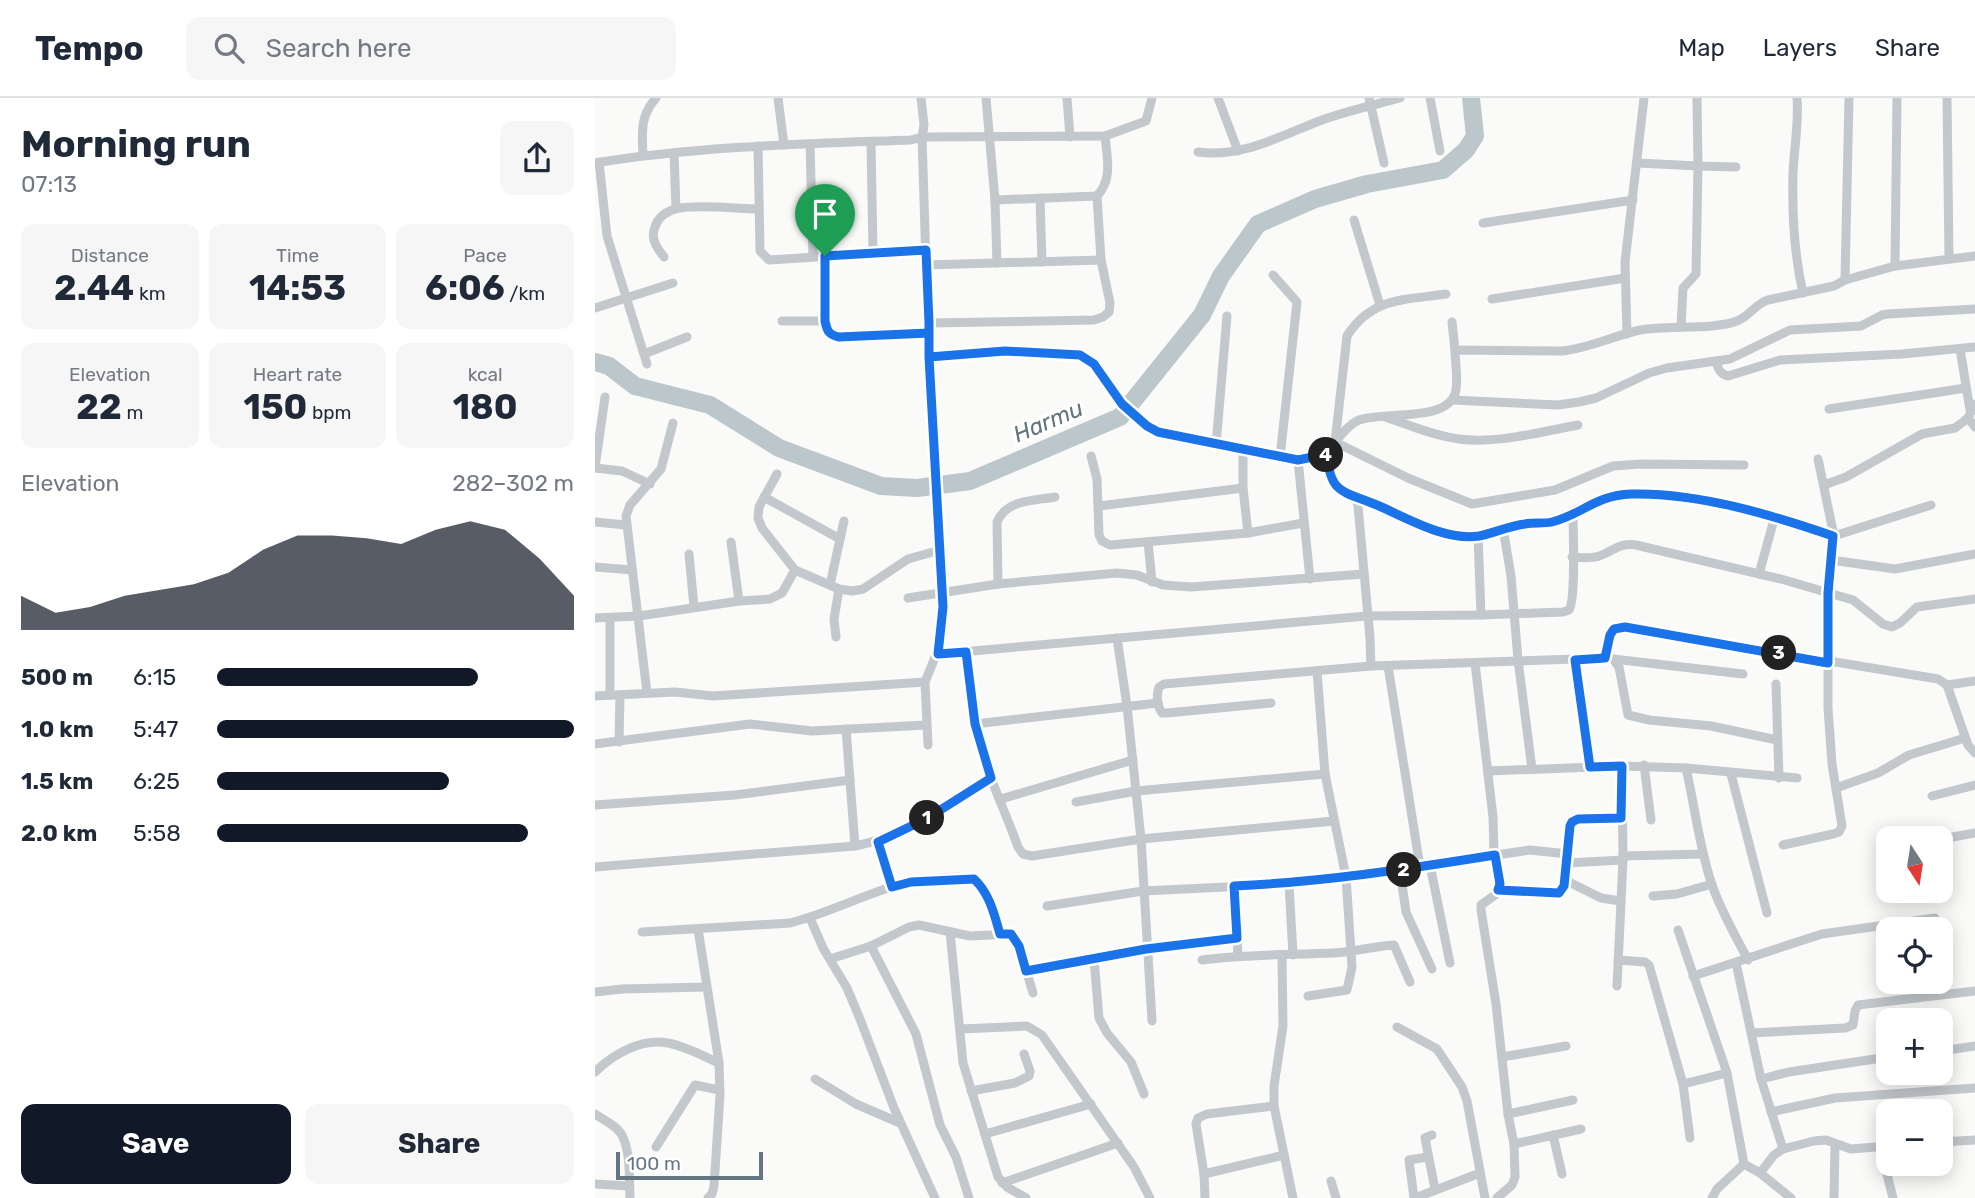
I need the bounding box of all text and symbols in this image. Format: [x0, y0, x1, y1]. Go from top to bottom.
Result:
search box [186, 17, 676, 80]
text: Tempo [35, 29, 144, 68]
icon: search [210, 29, 248, 67]
text: Search here [266, 33, 412, 64]
text: Map [1678, 34, 1725, 62]
text: Layers [1763, 34, 1837, 62]
text: Share [1875, 34, 1940, 62]
text: Morning run [21, 121, 251, 167]
button: share [500, 121, 574, 195]
text: 07:13 [21, 170, 77, 198]
pin [795, 184, 855, 256]
icon: arrive [806, 195, 844, 233]
text: Distance [71, 244, 149, 267]
text: Time [276, 244, 319, 267]
text: Pace [463, 244, 507, 267]
text: 2.44 [54, 267, 134, 309]
text: 14:53 [249, 267, 346, 309]
text: 6:06 [425, 267, 505, 309]
text: km [134, 282, 166, 305]
text: /km [505, 282, 545, 305]
text: Elevation [69, 363, 151, 386]
text: Heart rate [253, 363, 342, 386]
text: kcal [468, 363, 503, 386]
text: 22 [76, 386, 122, 428]
text: 150 [243, 386, 307, 428]
text: 180 [453, 386, 518, 428]
water label: Harmu [1009, 394, 1087, 448]
text: m [122, 401, 143, 424]
text: bpm [307, 401, 351, 424]
pin: 4 [1309, 438, 1343, 472]
text: 4 [1319, 443, 1332, 466]
text: Elevation [21, 469, 120, 497]
text: 282–302 m [452, 469, 574, 497]
pin: 3 [1761, 636, 1797, 670]
text: 3 [1772, 641, 1785, 664]
text: 500 m [21, 663, 93, 691]
text: 6:15 [133, 663, 176, 691]
text: 1.0 km [21, 715, 94, 743]
text: 5:47 [133, 715, 178, 743]
text: 1.5 km [21, 767, 93, 795]
text: 6:25 [133, 767, 180, 795]
pin: 1 [909, 800, 945, 836]
text: 1 [922, 806, 931, 829]
text: 2.0 km [21, 819, 97, 847]
text: 5:58 [133, 819, 181, 847]
north arrow [1876, 826, 1953, 903]
map controls [1876, 826, 1953, 1176]
pin: 2 [1387, 852, 1421, 888]
text: 2 [1397, 858, 1410, 881]
button: locate [1876, 917, 1953, 994]
button: + [1876, 1008, 1953, 1085]
button: − [1876, 1099, 1953, 1176]
button: Save [21, 1104, 291, 1184]
button: Share [305, 1104, 574, 1184]
scale bar [616, 1149, 763, 1181]
text: 100 m [627, 1152, 681, 1175]

